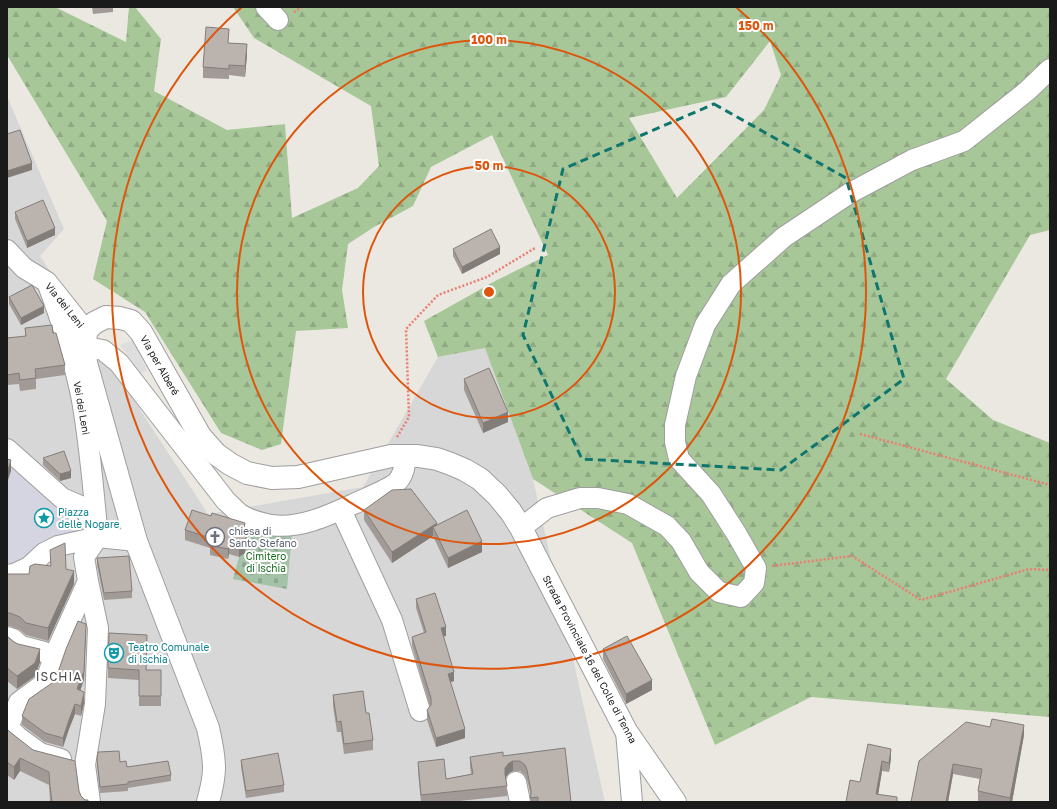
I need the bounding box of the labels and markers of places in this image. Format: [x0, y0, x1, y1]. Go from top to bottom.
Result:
centre of rings [482, 285, 496, 299]
place label: Piazza delle Nogare [58, 506, 120, 530]
place icon: Piazza delle Nogare [33, 507, 55, 529]
place label: chiesa di Santo Stefano [229, 525, 297, 549]
church icon: chiesa di Santo Stefano [204, 526, 226, 548]
place label: Teatro Comunale di Ischia [128, 641, 210, 665]
theatre icon: Teatro Comunale di Ischia [103, 642, 125, 664]

